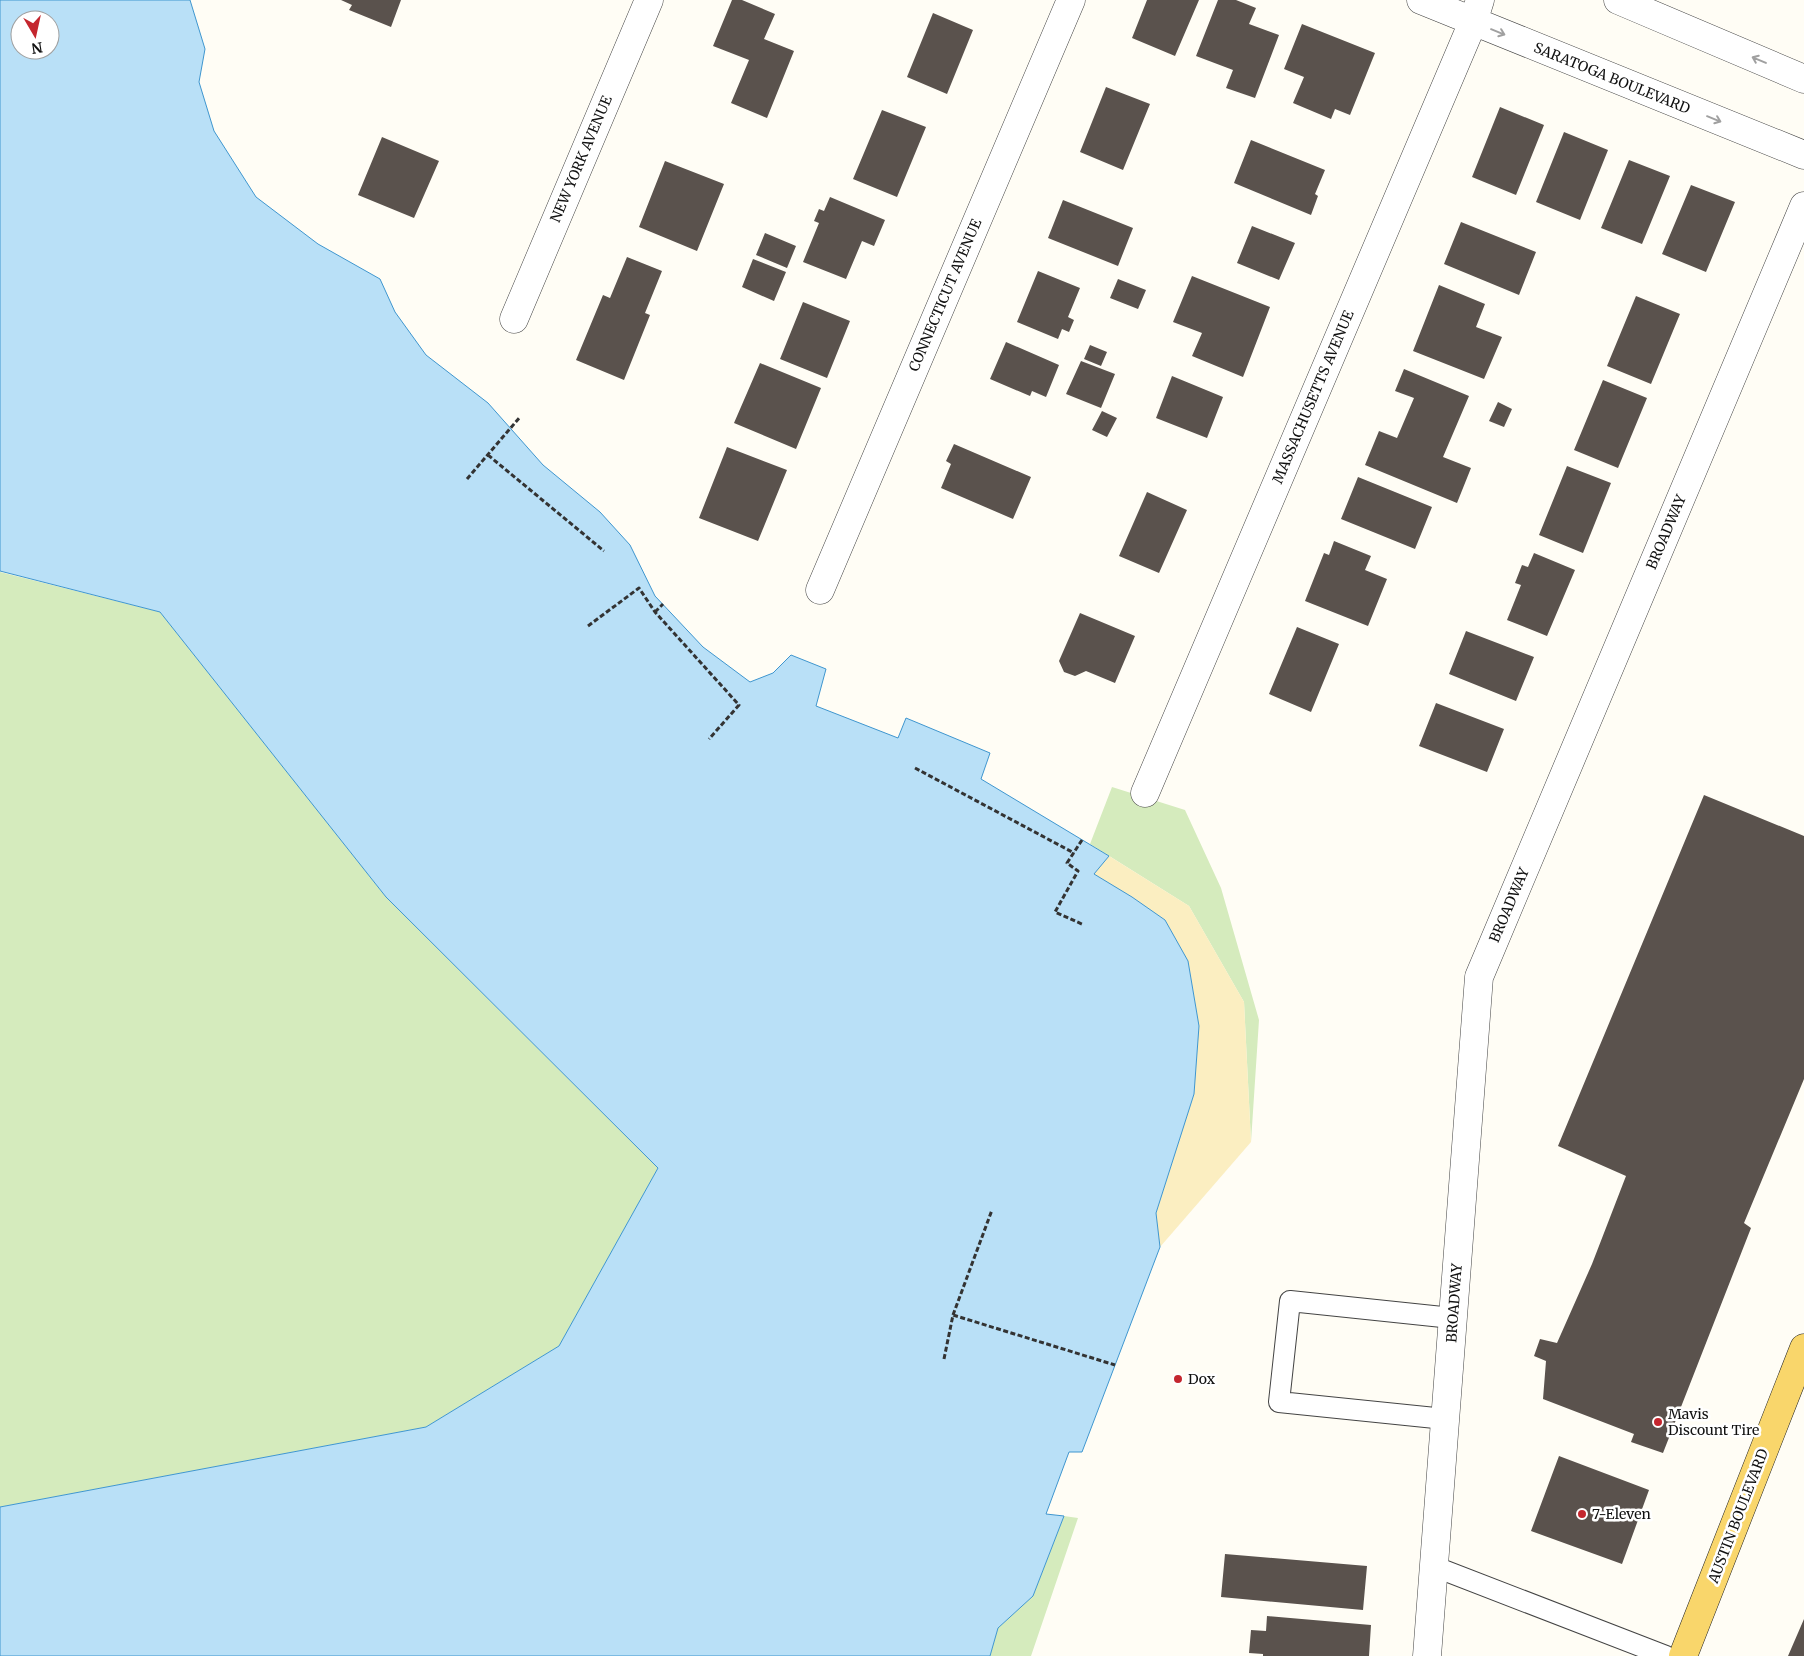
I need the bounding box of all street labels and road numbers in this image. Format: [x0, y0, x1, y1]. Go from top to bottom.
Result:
street label: SARATOGA BOULEVARD [1531, 38, 1693, 118]
street label: NEW YORK AVENUE [546, 93, 616, 225]
street label: CONNECTICUT AVENUE [905, 216, 985, 374]
street label: MASSACHUSETTS AVENUE [1268, 307, 1358, 486]
street label: BROADWAY [1642, 491, 1690, 572]
street label: BROADWAY [1485, 864, 1533, 945]
street label: BROADWAY [1442, 1262, 1466, 1343]
street label: AUSTIN BOULEVARD [1704, 1446, 1772, 1587]

